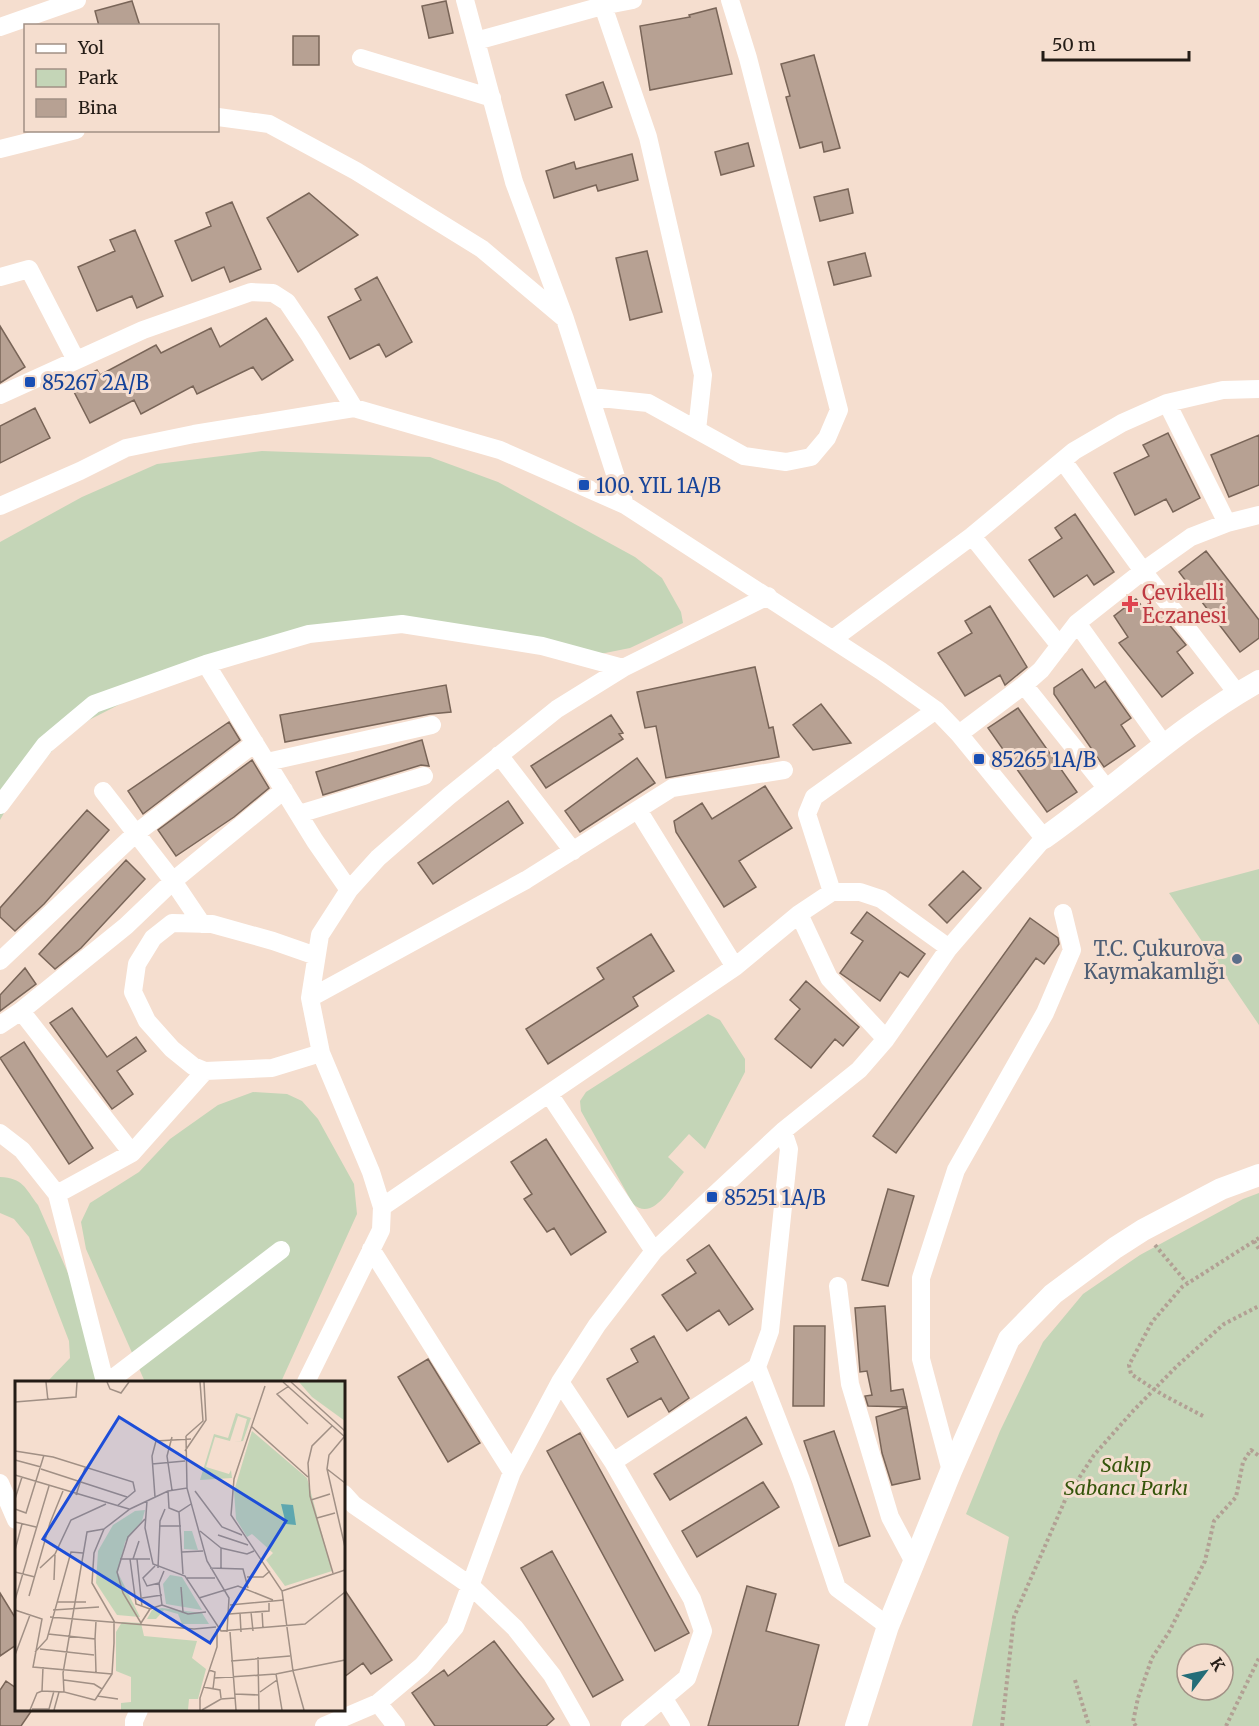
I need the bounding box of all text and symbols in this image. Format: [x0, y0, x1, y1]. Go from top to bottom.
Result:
legend [24, 24, 219, 132]
scale bar [1043, 24, 1188, 62]
text: 50 m [1052, 33, 1096, 56]
text: Yol [77, 36, 104, 59]
text: Park [78, 66, 119, 89]
text: Bina [78, 96, 118, 119]
place label: 85267 2A/B [42, 370, 149, 395]
marker: 85267 2A/B [23, 375, 37, 389]
place label: 100. YIL 1A/B [596, 473, 721, 498]
marker: 100. YIL 1A/B [577, 478, 591, 492]
place label: Çevikelli Eczanesi [1142, 580, 1227, 628]
marker: Çevikelli Eczanesi [1123, 597, 1137, 611]
place label: 85265 1A/B [991, 747, 1096, 772]
marker: 85265 1A/B [972, 752, 986, 766]
place label: T.C. Çukurova Kaymakamlığı [1084, 936, 1225, 984]
marker: T.C. Çukurova Kaymakamlığı [1230, 952, 1244, 966]
place label: 85251 1A/B [724, 1185, 826, 1210]
marker: 85251 1A/B [705, 1190, 719, 1204]
inset map [15, 1381, 345, 1711]
park label: Sakıp Sabancı Parkı [1064, 1452, 1188, 1500]
north arrow [1175, 1642, 1235, 1702]
text: K [1206, 1654, 1229, 1674]

